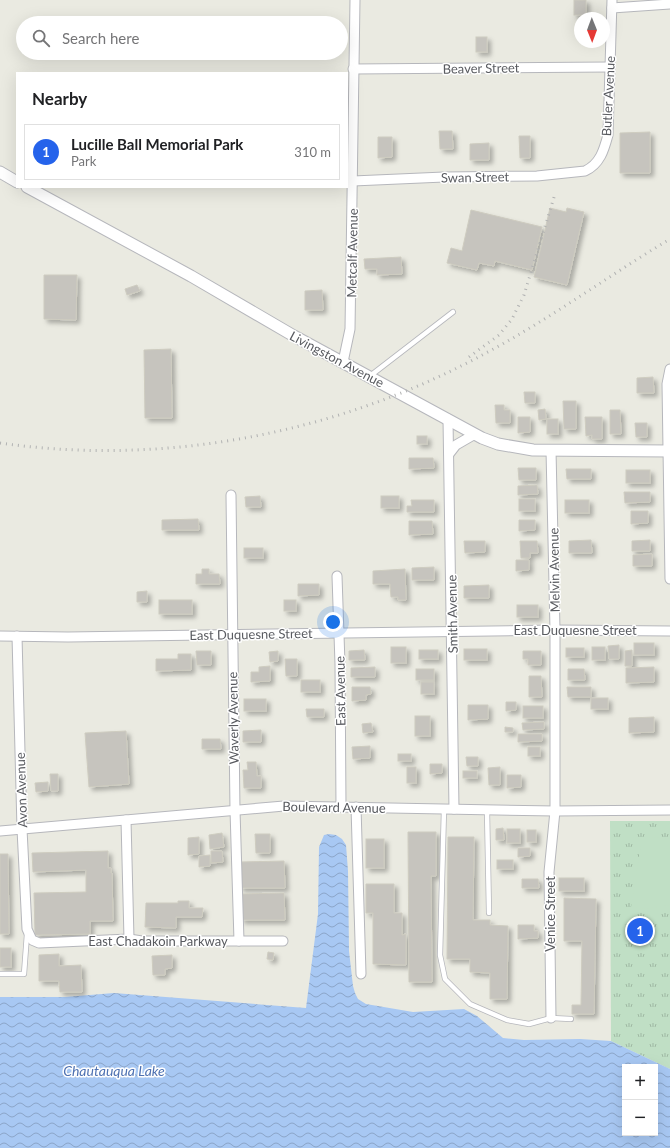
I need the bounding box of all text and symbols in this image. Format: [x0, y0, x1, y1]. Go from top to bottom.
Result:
north arrow [574, 12, 610, 48]
search box [16, 16, 348, 60]
icon: search [30, 27, 52, 49]
text: Search here [62, 29, 139, 47]
street label: Butler Avenue [598, 55, 618, 137]
street label: Beaver Street [442, 59, 520, 77]
text: Nearby [32, 88, 87, 109]
text: Lucille Ball Memorial Park [71, 135, 243, 153]
text: 1 [42, 144, 50, 160]
text: 310 m [294, 144, 331, 160]
text: Park [71, 153, 96, 169]
street label: Swan Street [441, 168, 510, 186]
street label: Metcalf Avenue [343, 208, 361, 298]
street label: Livingston Avenue [287, 327, 387, 391]
street label: Melvin Avenue [545, 527, 563, 613]
street label: Smith Avenue [443, 574, 461, 653]
your location [323, 612, 343, 632]
street label: East Duquesne Street [513, 622, 637, 638]
street label: East Duquesne Street [189, 625, 313, 643]
street label: East Avenue [331, 656, 349, 726]
street label: Waverly Avenue [224, 671, 242, 764]
street label: Avon Avenue [12, 752, 30, 828]
street label: Boulevard Avenue [282, 798, 386, 816]
street label: Venice Street [542, 876, 558, 952]
pin: 1 [627, 916, 653, 946]
street label: East Chadakoin Parkway [88, 933, 228, 949]
water label: Chautauqua Lake [63, 1062, 165, 1079]
map controls [622, 1064, 658, 1136]
button: + [622, 1064, 658, 1100]
button: − [622, 1100, 658, 1136]

